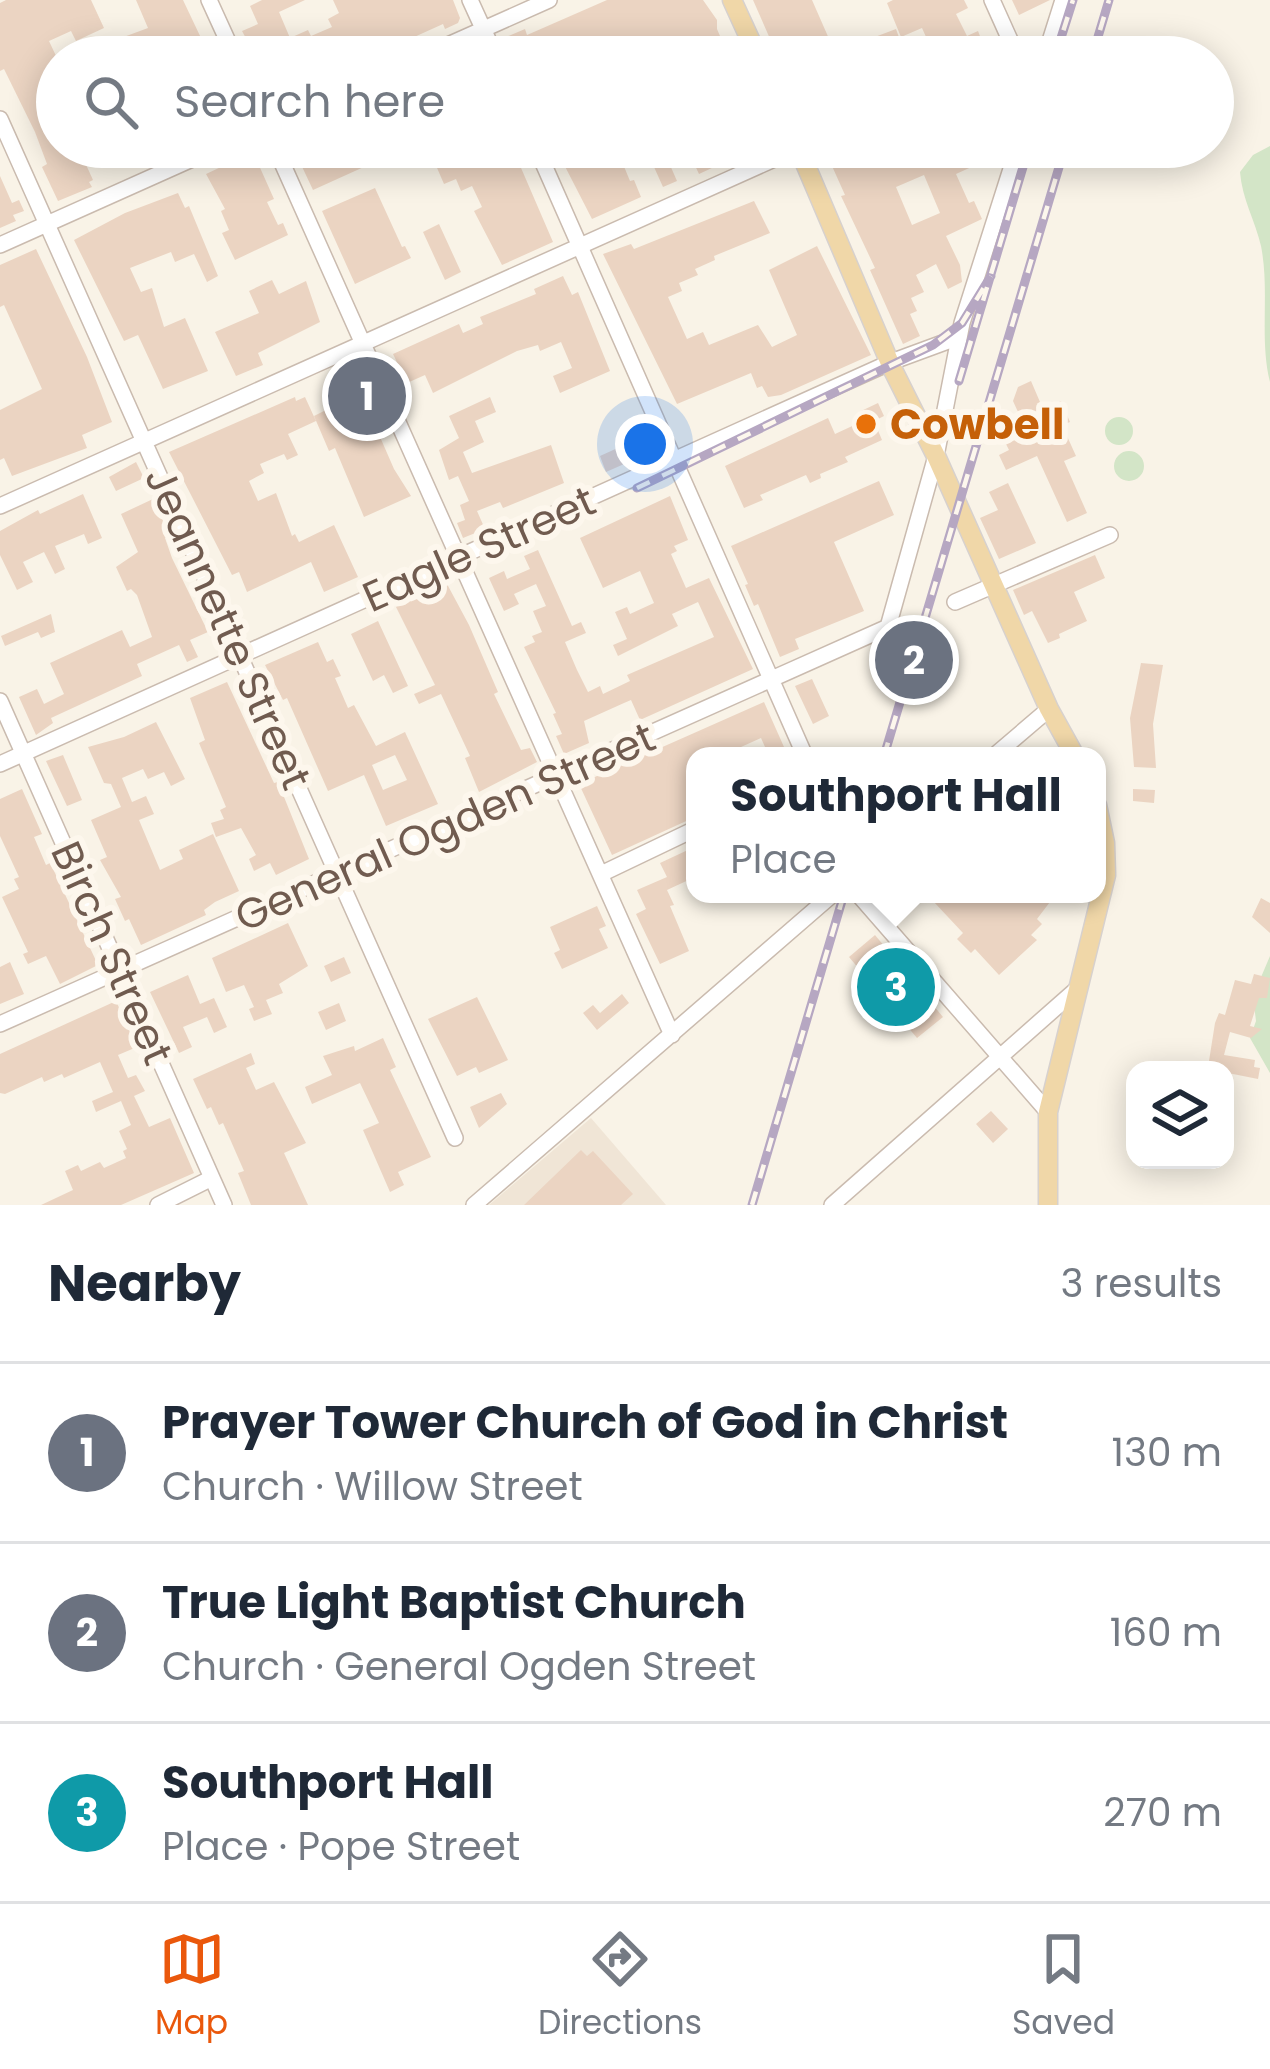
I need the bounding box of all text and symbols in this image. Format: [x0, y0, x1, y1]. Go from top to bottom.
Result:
search box [36, 36, 1234, 168]
icon: search [78, 69, 144, 135]
text: Search here [174, 70, 445, 133]
pin: 1 [328, 351, 406, 441]
place label: Cowbell [890, 395, 1064, 454]
marker: Cowbell [853, 411, 879, 437]
your location [615, 414, 675, 474]
street label: Jeannette Street [130, 457, 326, 799]
street label: Eagle Street [353, 471, 605, 627]
pin: 2 [875, 615, 953, 705]
street label: General Ogden Street [226, 708, 664, 946]
popup [686, 747, 1106, 903]
text: Southport Hall [730, 764, 1062, 827]
street label: Birch Street [37, 832, 187, 1074]
text: Place [730, 832, 837, 887]
pin: 3 [857, 942, 935, 1032]
map controls [1126, 1061, 1234, 1169]
button: layers [1126, 1061, 1234, 1169]
text: Nearby [48, 1247, 241, 1319]
text: 3 results [1060, 1256, 1222, 1311]
text: Prayer Tower Church of God in Christ [162, 1391, 1008, 1454]
text: 1 [80, 1425, 94, 1480]
text: 130 m [1111, 1425, 1222, 1480]
text: Church · Willow Street [162, 1459, 583, 1514]
text: True Light Baptist Church [162, 1571, 746, 1634]
text: 2 [76, 1605, 98, 1660]
text: 160 m [1110, 1605, 1222, 1660]
text: Church · General Ogden Street [162, 1639, 756, 1694]
text: Southport Hall [162, 1751, 494, 1814]
text: 3 [75, 1785, 99, 1840]
text: 270 m [1103, 1785, 1222, 1840]
text: Place · Pope Street [162, 1819, 520, 1874]
tab: Map [155, 1926, 228, 2048]
tab: Directions [538, 1926, 702, 2048]
tab: Saved [1012, 1926, 1115, 2048]

